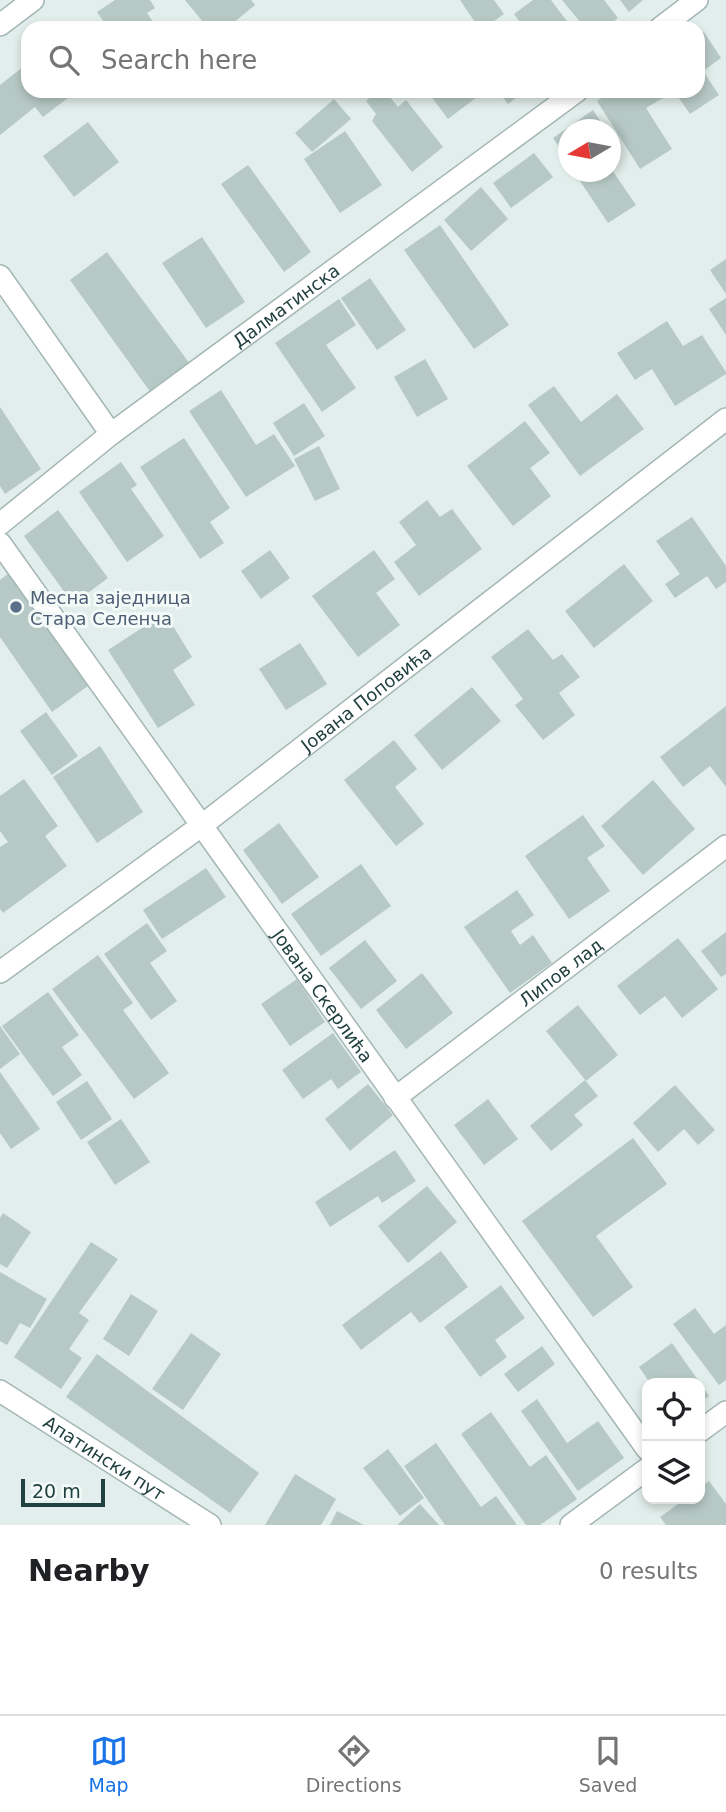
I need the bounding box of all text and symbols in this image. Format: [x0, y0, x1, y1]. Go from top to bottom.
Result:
search box [21, 21, 705, 98]
icon: search [45, 41, 83, 79]
text: Search here [101, 45, 257, 75]
north arrow [558, 119, 621, 182]
street label: Далматинска [228, 259, 343, 351]
place label: Месна заједница Стара Селенча [30, 587, 191, 629]
marker: Месна заједница Стара Селенча [8, 599, 24, 615]
street label: Јована Поповића [296, 641, 435, 756]
street label: Јована Скерлића [268, 924, 378, 1066]
street label: Липов лад [515, 934, 606, 1010]
map controls [642, 1378, 705, 1504]
button: locate [642, 1378, 705, 1441]
street label: Апатински пут [40, 1411, 169, 1504]
button: layers [642, 1441, 705, 1504]
scale bar [21, 1476, 105, 1508]
text: 20 m [32, 1480, 81, 1502]
text: Nearby [28, 1553, 150, 1588]
text: 0 results [599, 1558, 698, 1584]
tab: Map [89, 1732, 129, 1796]
tab: Directions [306, 1732, 402, 1796]
tab: Saved [579, 1732, 637, 1796]

